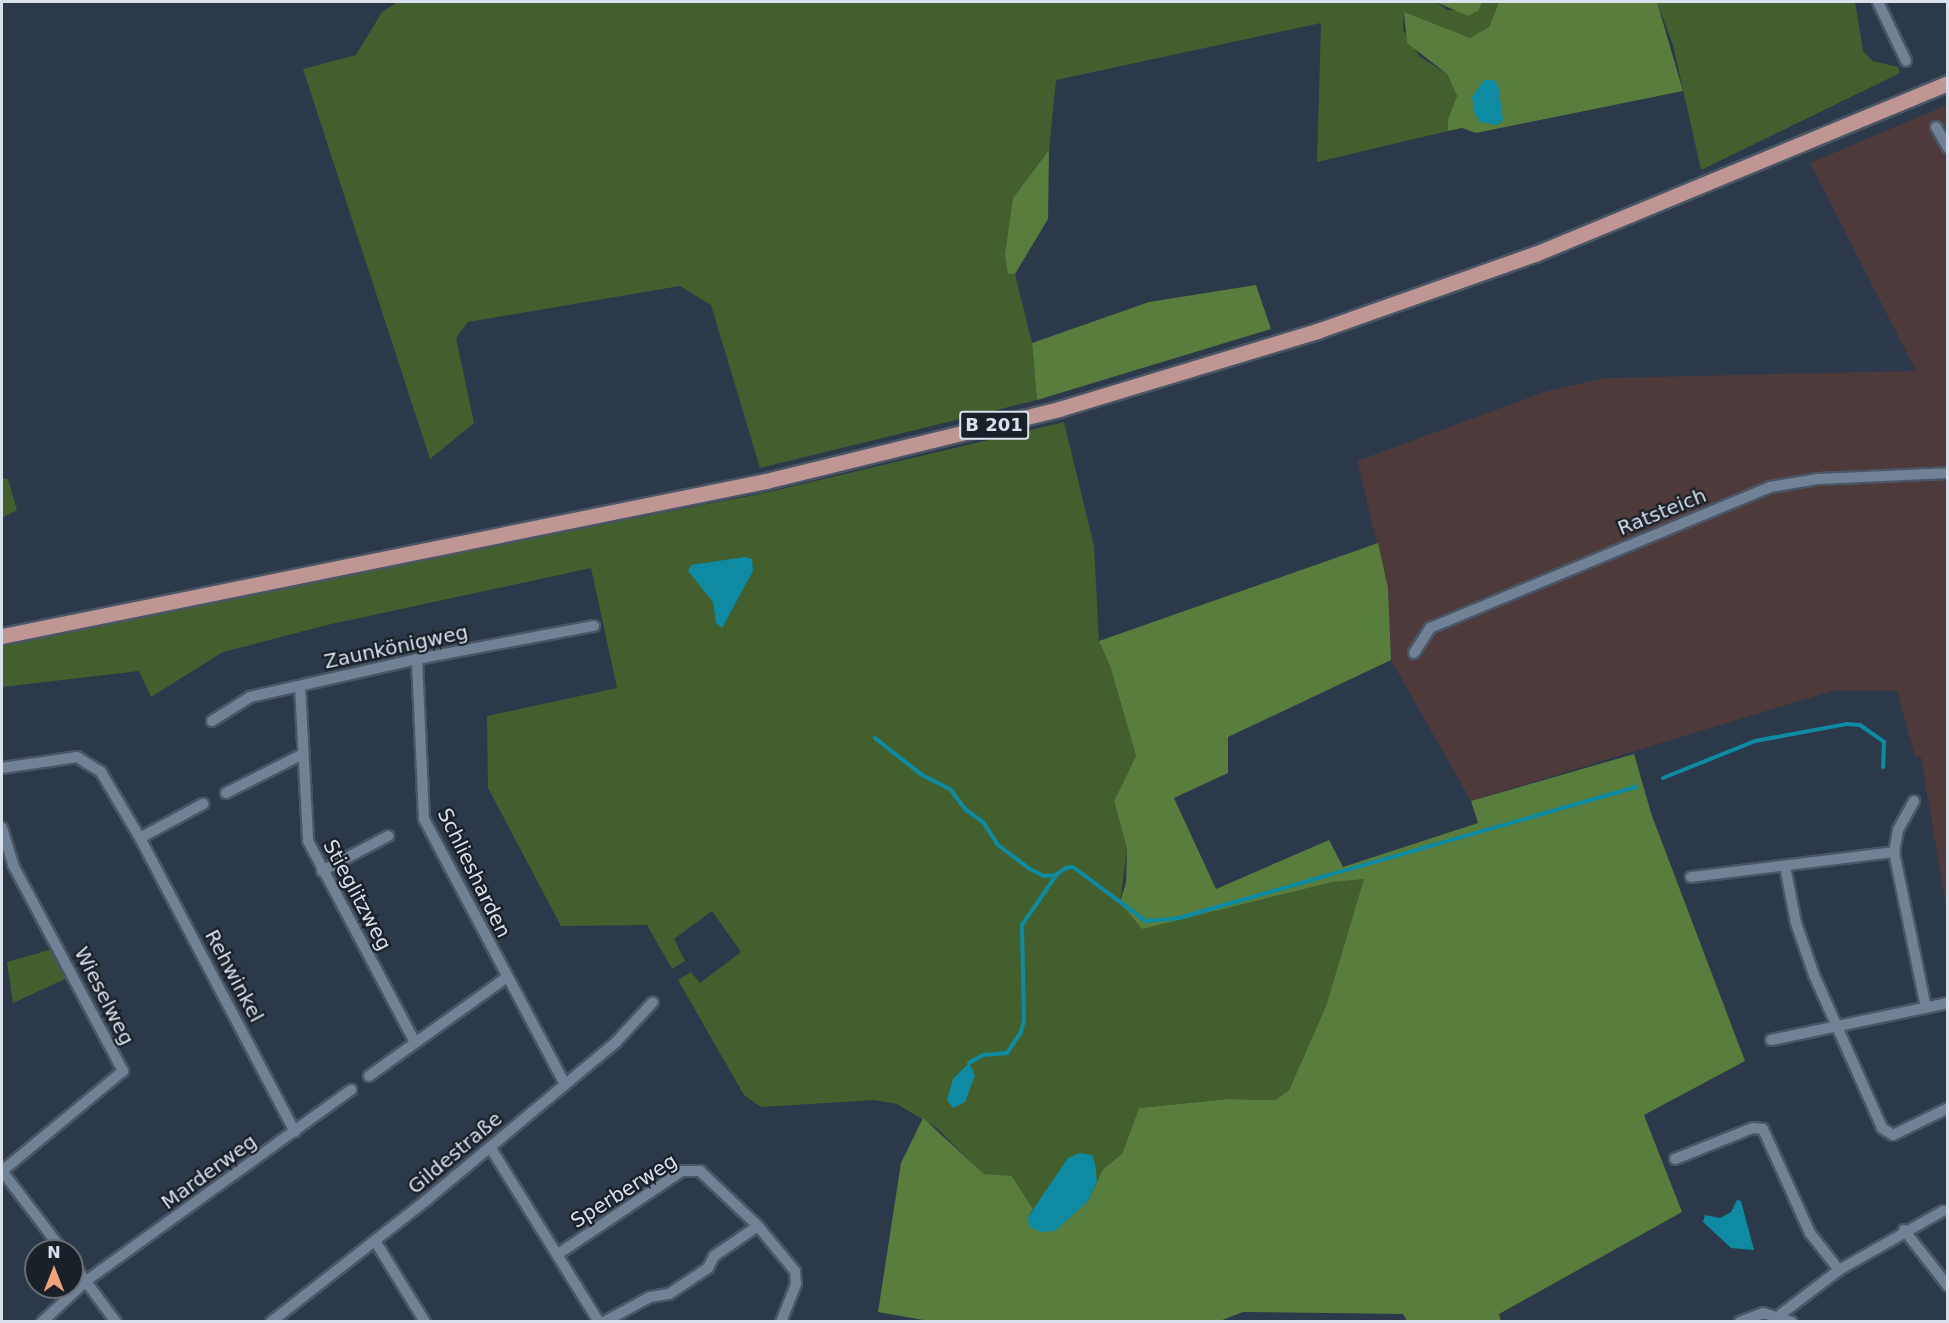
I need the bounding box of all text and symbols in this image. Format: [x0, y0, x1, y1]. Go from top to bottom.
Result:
road number: B 201 [958, 410, 1030, 440]
street label: Ratsteich [1614, 483, 1710, 541]
street label: Zaunkönigweg [322, 620, 470, 674]
street label: Schliesharden [432, 805, 516, 941]
street label: Stieglitzweg [318, 836, 396, 954]
street label: Rehwinkel [200, 926, 268, 1026]
street label: Wieselweg [69, 943, 139, 1049]
street label: Gildestraße [403, 1107, 507, 1199]
street label: Marderweg [157, 1129, 261, 1215]
street label: Sperberweg [567, 1149, 681, 1233]
north arrow [24, 1239, 84, 1299]
text: N [47, 1243, 61, 1262]

